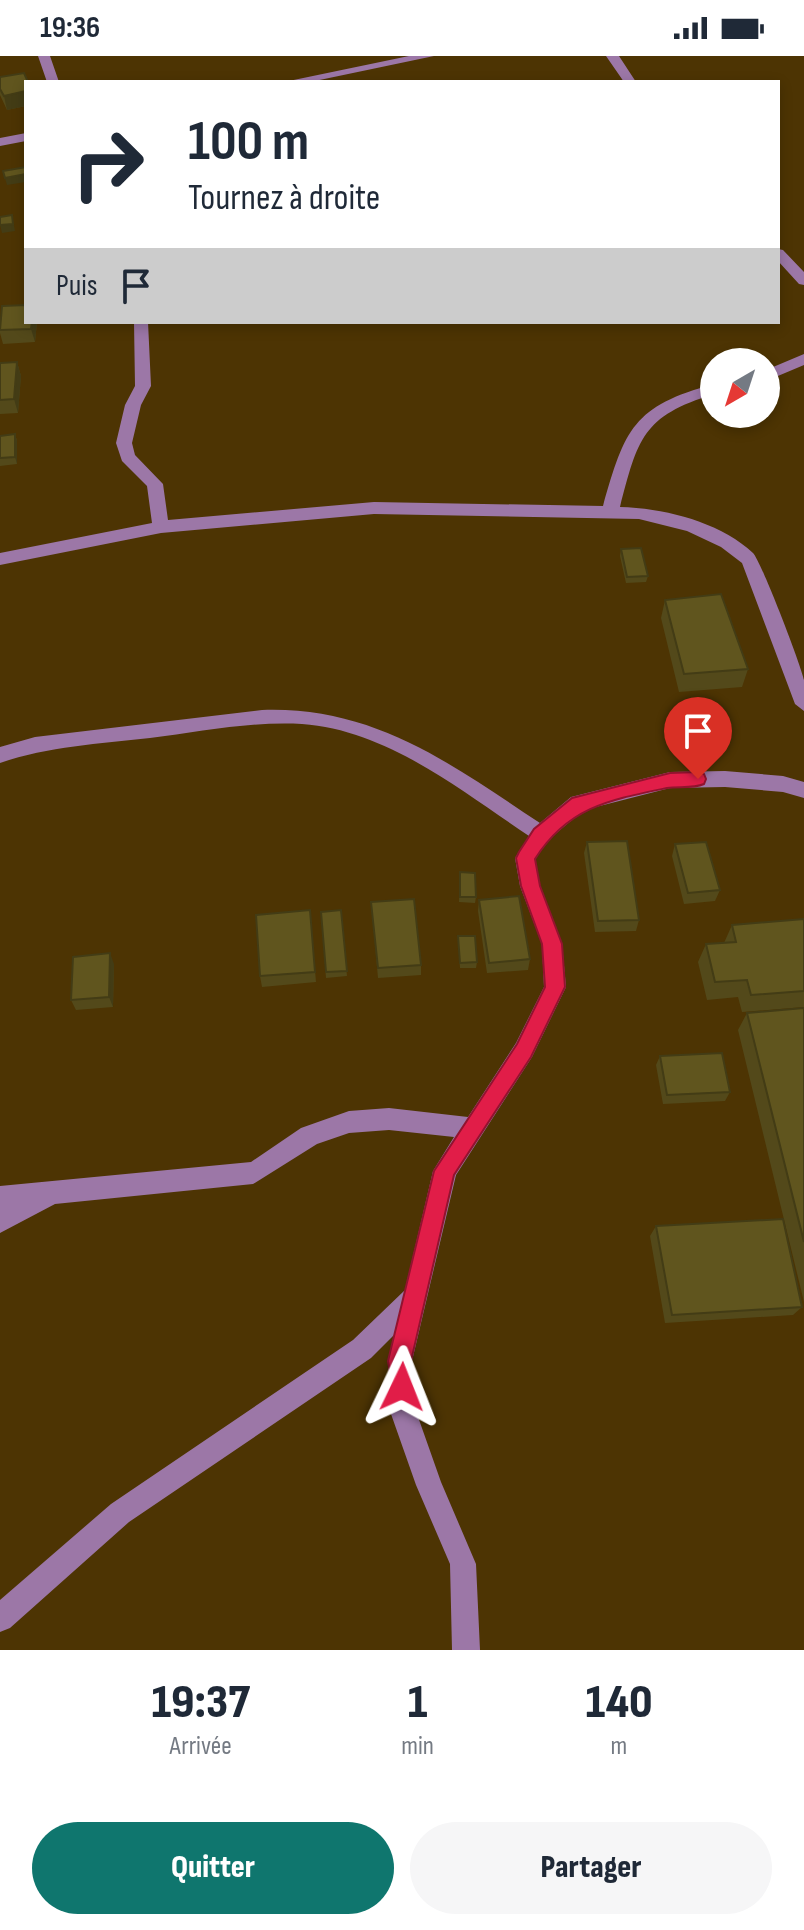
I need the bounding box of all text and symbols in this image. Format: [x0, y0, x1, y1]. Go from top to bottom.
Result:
text: 19:36 [40, 10, 100, 46]
text: 100 m [188, 109, 309, 176]
icon: right [56, 112, 160, 216]
text: Tournez à droite [188, 177, 380, 220]
icon: arrive [114, 264, 158, 308]
text: Puis [56, 268, 98, 304]
north arrow [700, 348, 780, 428]
map controls [700, 348, 780, 428]
pin [664, 697, 732, 779]
icon: arrive [676, 709, 720, 753]
position arrow [360, 1345, 444, 1429]
text: 19:37 [151, 1674, 250, 1731]
text: 1 [408, 1674, 427, 1731]
text: 140 [585, 1674, 653, 1731]
text: Arrivée [170, 1731, 232, 1762]
text: min [401, 1731, 434, 1762]
text: m [611, 1731, 627, 1762]
button: Quitter [32, 1822, 394, 1914]
button: Partager [410, 1822, 772, 1914]

